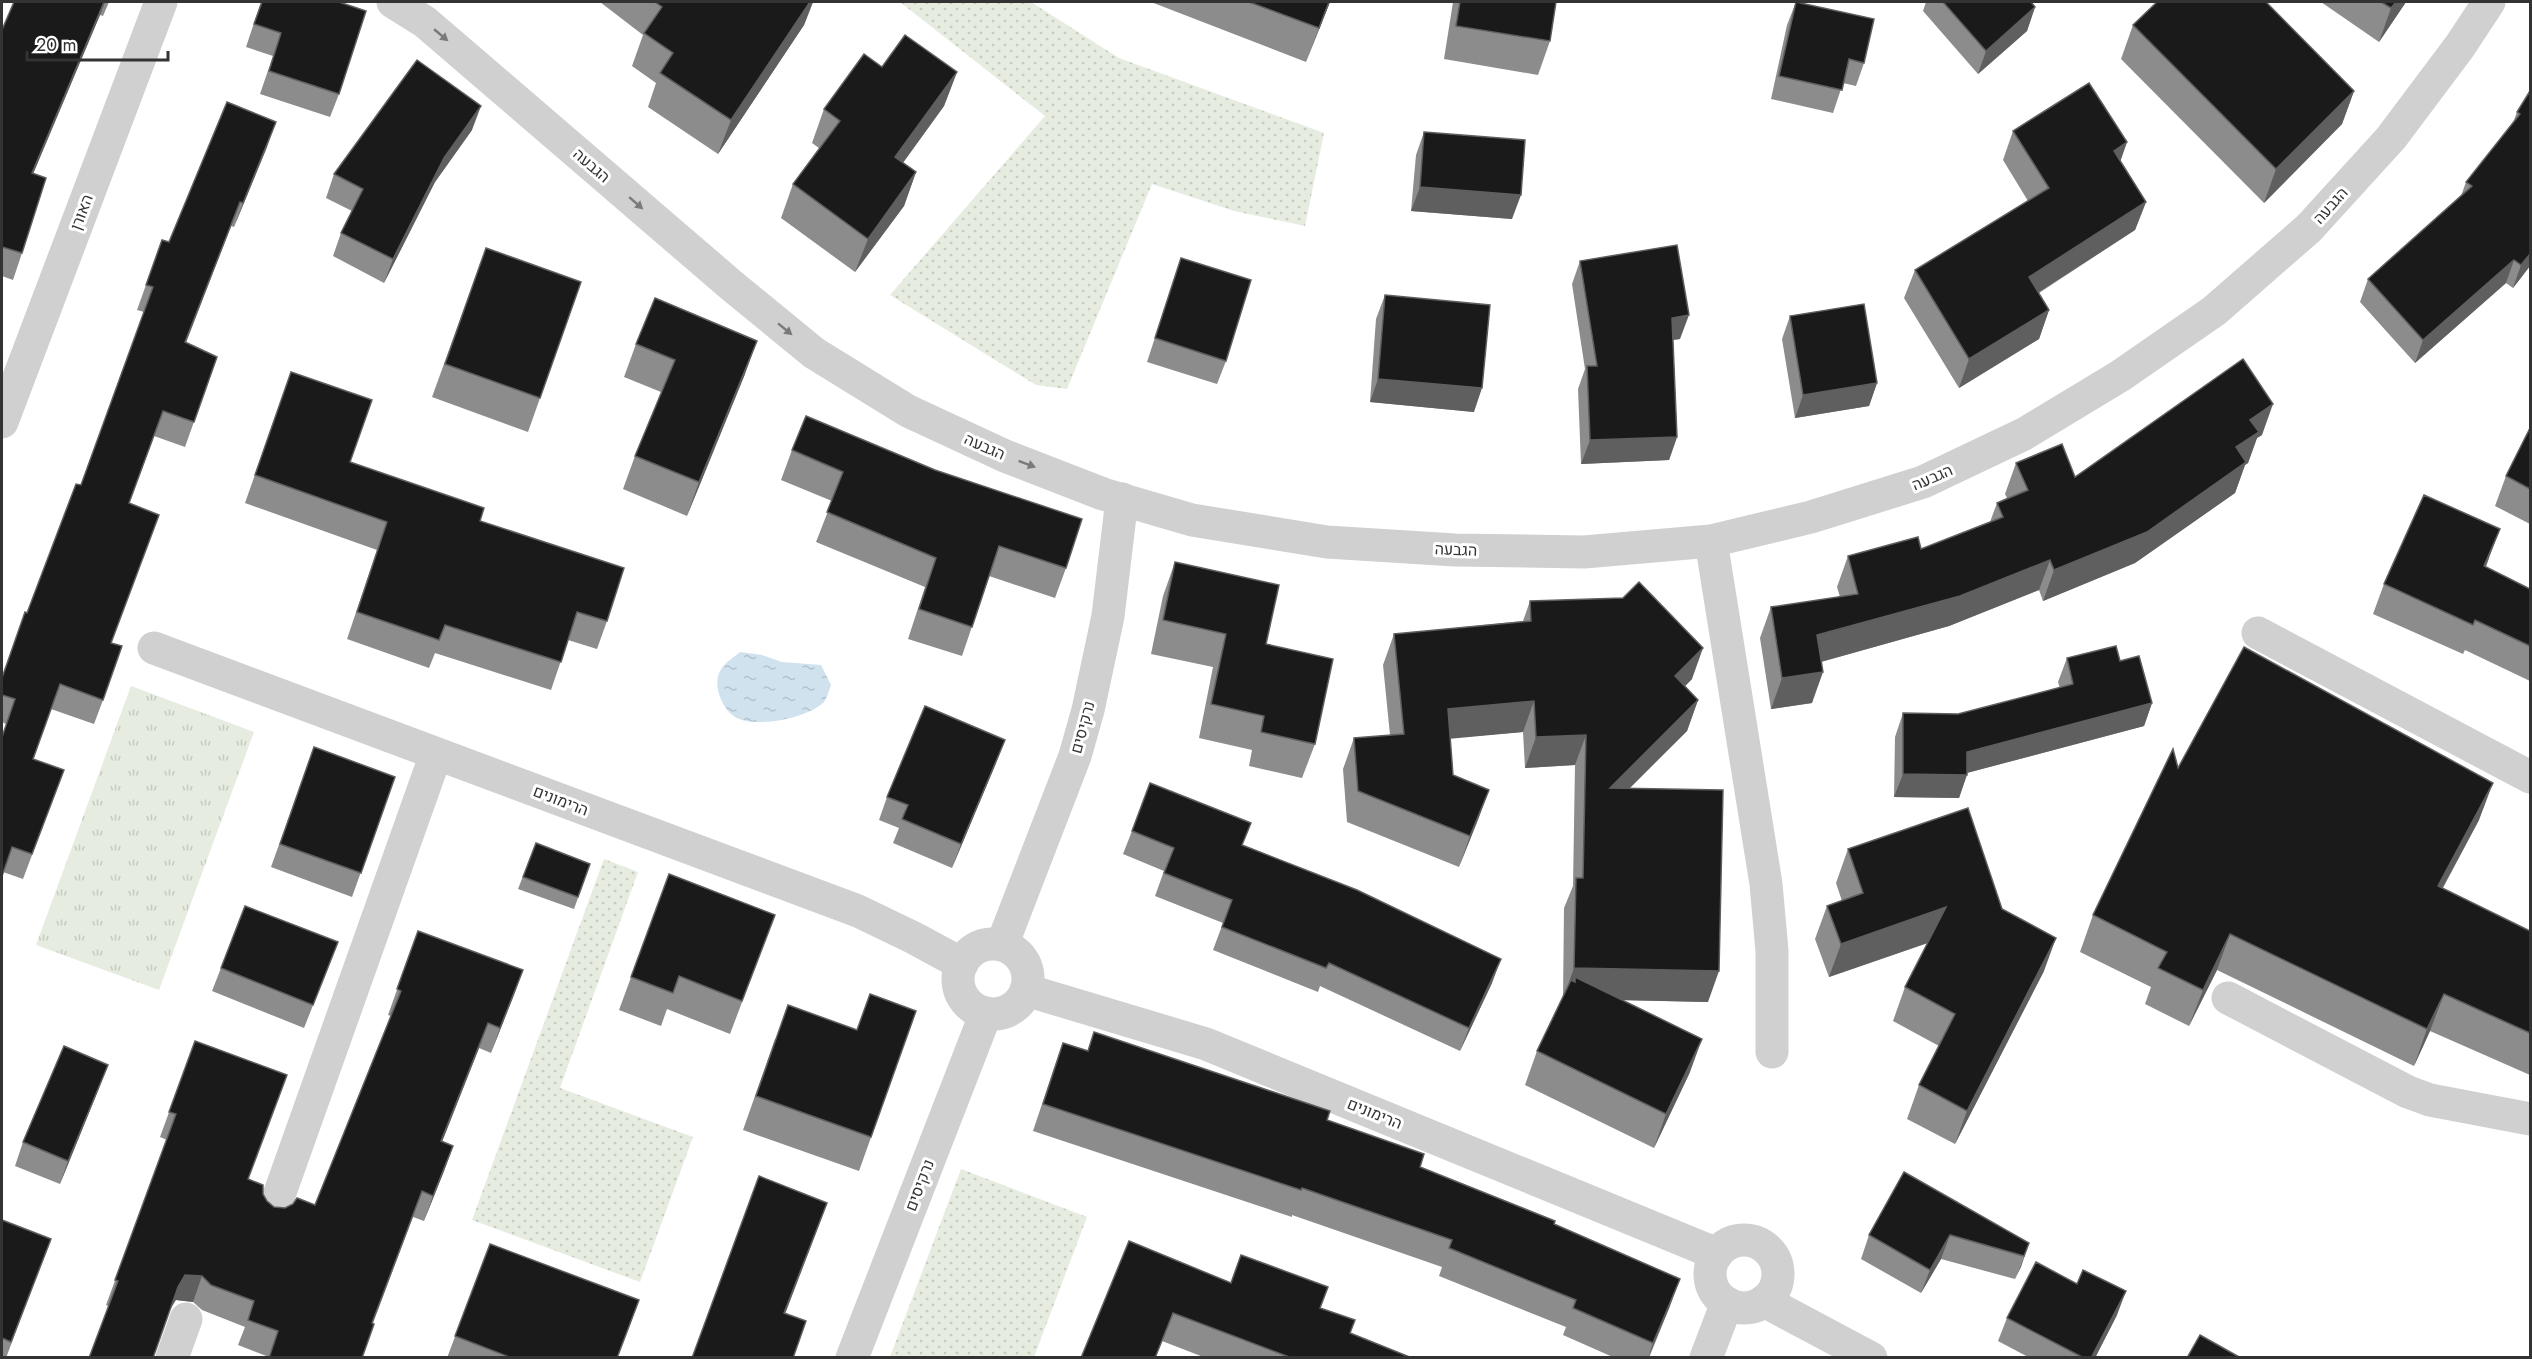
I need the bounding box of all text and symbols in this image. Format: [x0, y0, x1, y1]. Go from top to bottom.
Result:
scale bar [27, 24, 168, 62]
one-way arrow [433, 28, 448, 41]
text: 20 m [36, 32, 76, 58]
street label: הגבעה [568, 143, 615, 188]
street label: הגבעה [2308, 182, 2353, 229]
street label: האורן [64, 191, 99, 233]
one-way arrow [628, 196, 643, 209]
one-way arrow [777, 322, 792, 335]
street label: הגבעה [961, 427, 1009, 466]
street label: הגבעה [1908, 459, 1956, 496]
one-way arrow [1019, 460, 1037, 470]
street label: הגבעה [1434, 537, 1478, 562]
street label: נרקיסים [1064, 698, 1101, 756]
street label: הרימונים [530, 779, 592, 822]
street label: הרימונים [1344, 1092, 1406, 1135]
street label: נרקיסים [899, 1156, 940, 1214]

